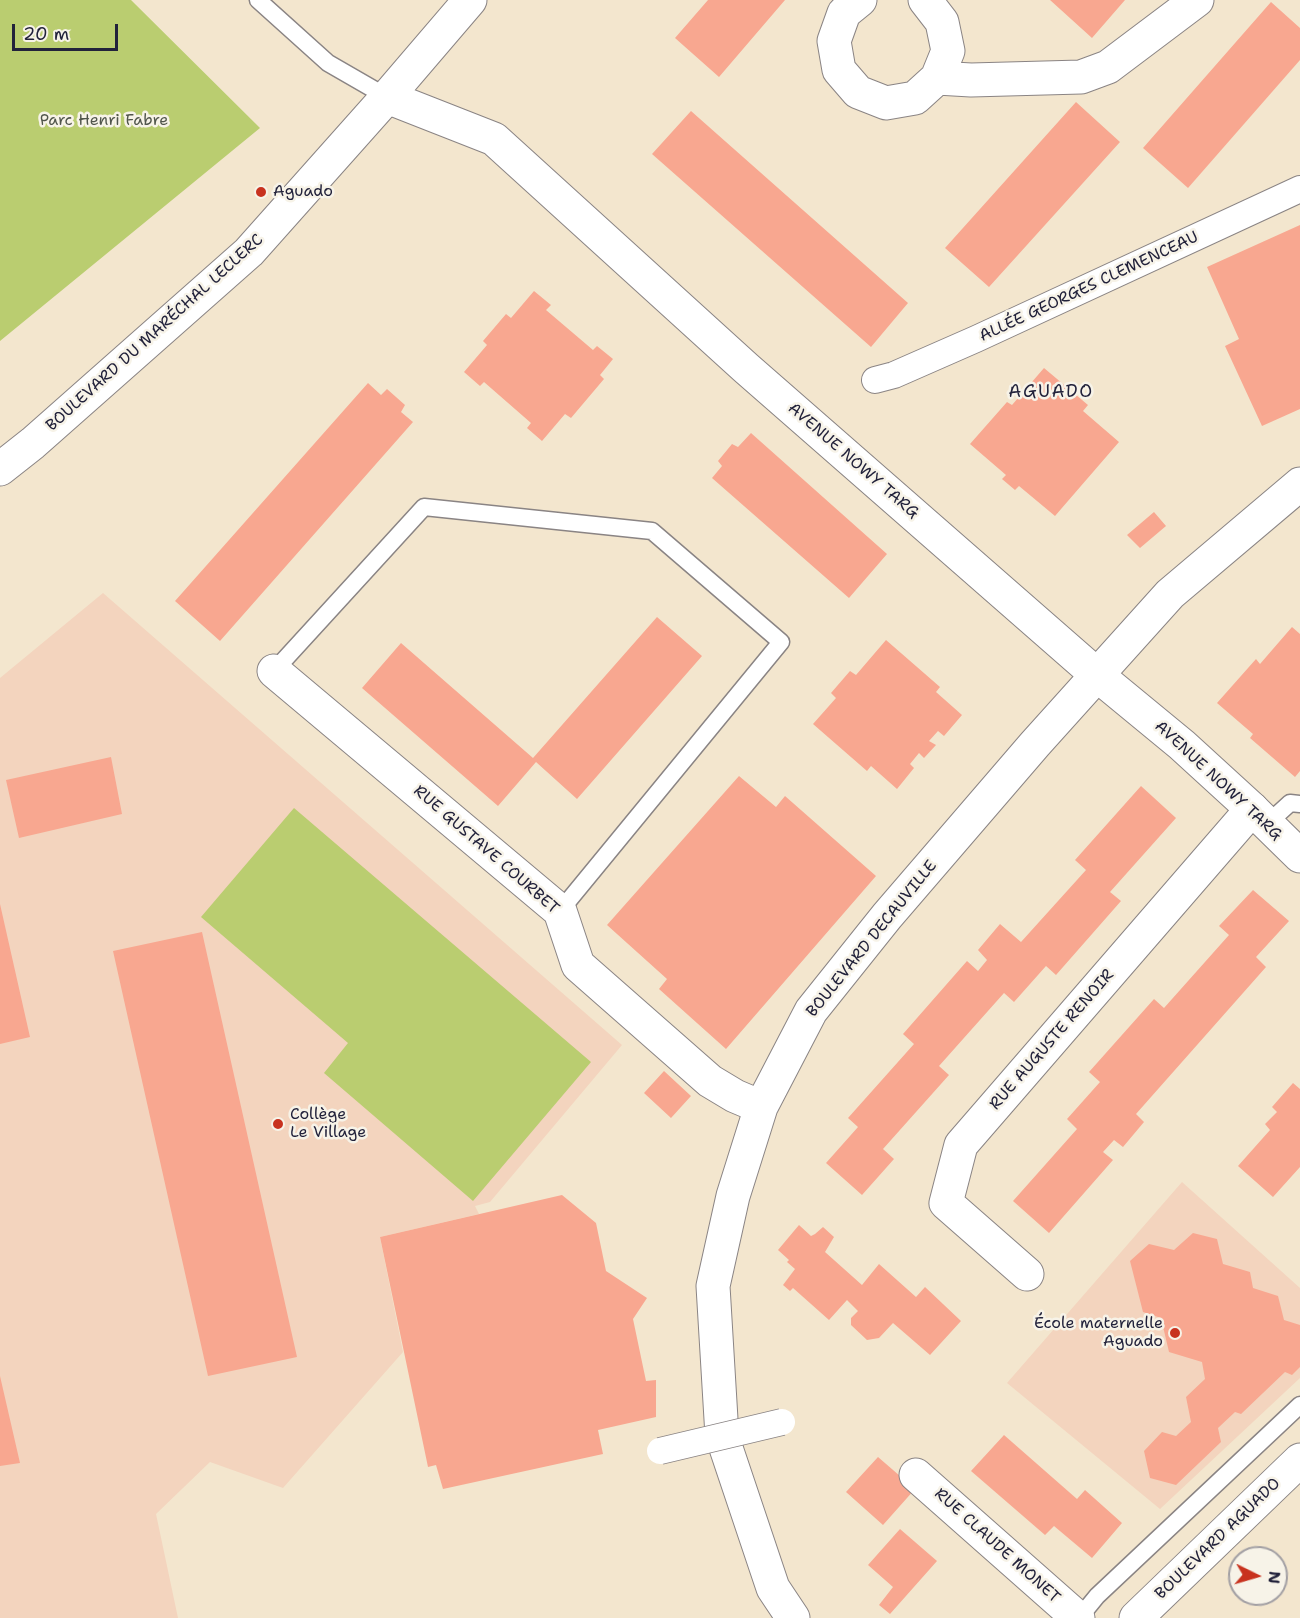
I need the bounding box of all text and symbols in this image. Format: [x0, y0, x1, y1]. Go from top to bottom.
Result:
scale bar [15, 12, 122, 50]
text: 20 m [23, 22, 69, 46]
park label: Parc Henri Fabre [40, 111, 168, 131]
place label: Aguado [273, 182, 333, 202]
marker: Aguado [254, 185, 268, 199]
street label: ALLÉE GEORGES CLEMENCEAU [977, 228, 1201, 346]
street label: BOULEVARD DU MARÉCHAL LECLERC [43, 230, 267, 436]
district label: AGUADO [1008, 381, 1094, 403]
street label: AVENUE NOWY TARG [784, 399, 922, 523]
street label: AVENUE NOWY TARG [1150, 717, 1286, 845]
street label: RUE GUSTAVE COURBET [409, 782, 563, 918]
street label: BOULEVARD DECAUVILLE [803, 857, 941, 1021]
street label: RUE AUGUSTE RENOIR [986, 966, 1118, 1114]
place label: Collège Le Village [290, 1105, 366, 1143]
marker: Collège Le Village [271, 1117, 285, 1131]
place label: École maternelle Aguado [1034, 1314, 1163, 1352]
marker: École maternelle Aguado [1168, 1326, 1182, 1340]
street label: BOULEVARD AGUADO [1152, 1474, 1284, 1604]
street label: RUE CLAUDE MONET [930, 1484, 1064, 1608]
north arrow [1228, 1546, 1288, 1606]
text: N [1263, 1570, 1285, 1585]

